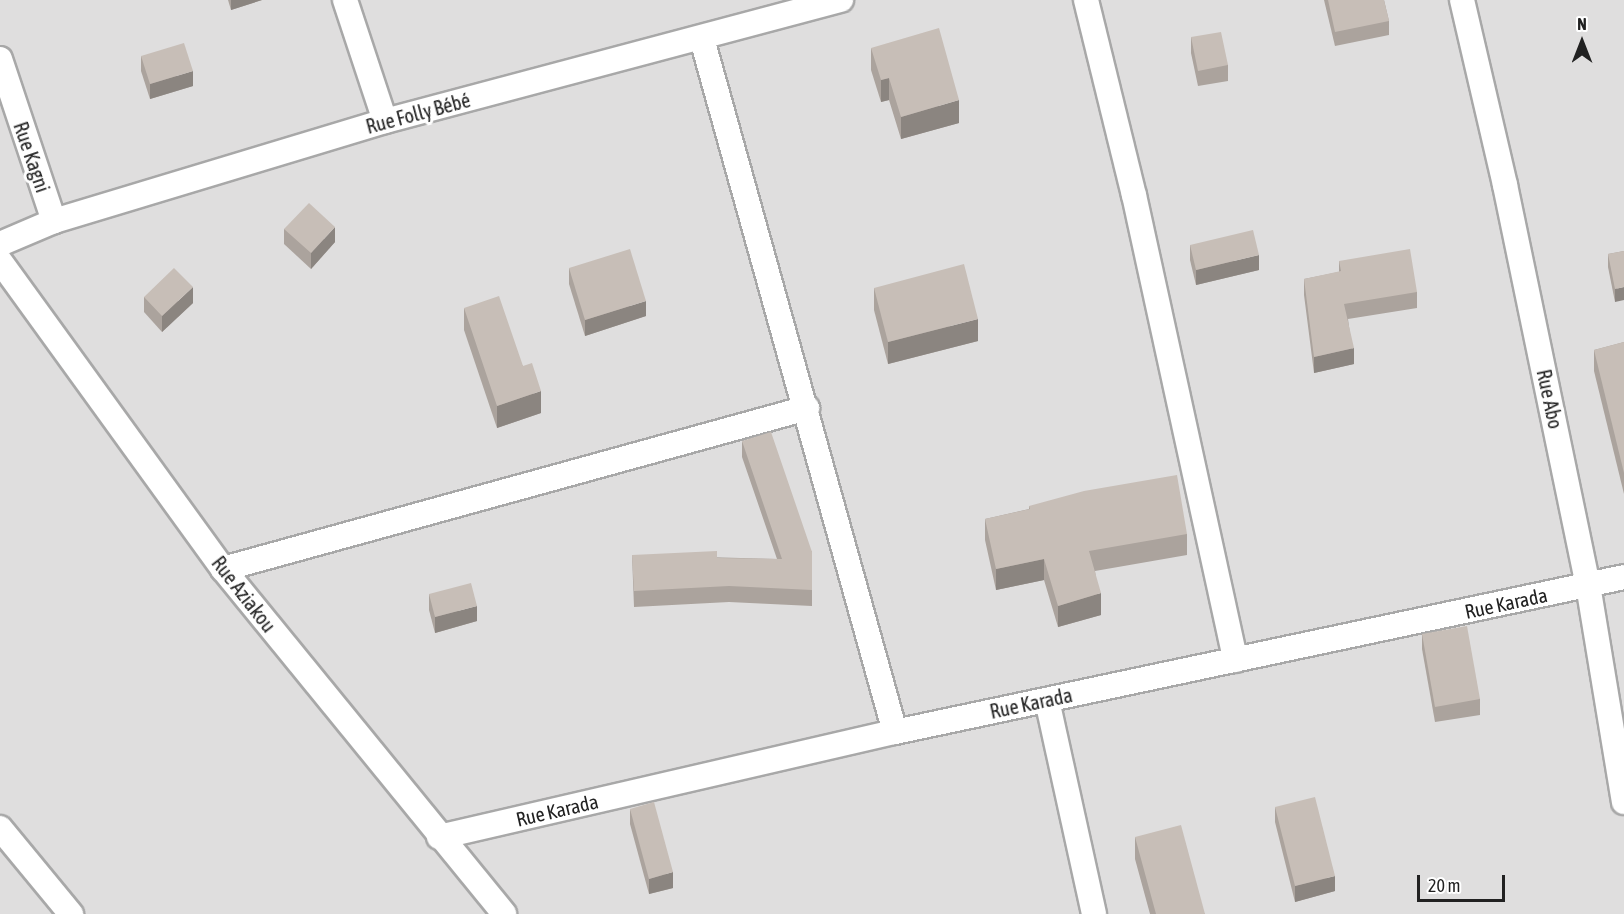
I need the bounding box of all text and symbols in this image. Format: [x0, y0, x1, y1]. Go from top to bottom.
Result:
north arrow [1552, 12, 1612, 72]
text: N [1577, 15, 1587, 33]
street label: Rue Folly Bébé [363, 88, 473, 138]
street label: Rue Kagni [9, 119, 55, 195]
street label: Rue Abo [1532, 367, 1568, 431]
street label: Rue Aziakou [207, 551, 281, 637]
street label: Rue Karada [1463, 583, 1549, 623]
street label: Rue Karada [988, 683, 1074, 723]
street label: Rue Karada [513, 789, 601, 831]
scale bar [1420, 863, 1508, 901]
text: 20 m [1428, 875, 1460, 896]

